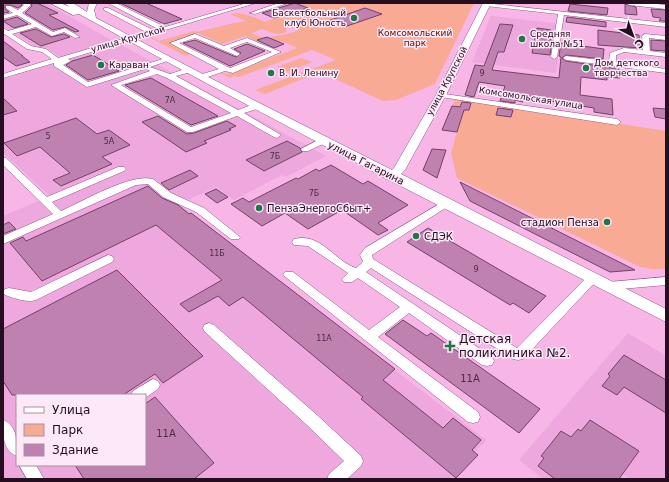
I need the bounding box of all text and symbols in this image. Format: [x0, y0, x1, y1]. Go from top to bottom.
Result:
place label: Баскетбольный клуб Юность [272, 8, 346, 28]
marker: Баскетбольный клуб Юность [349, 13, 359, 23]
north arrow [613, 16, 653, 56]
street label: улица Крупской [90, 24, 166, 54]
park label: Комсомольский парк [378, 28, 452, 48]
place label: Средняя школа №51 [530, 29, 584, 49]
marker: Средняя школа №51 [517, 34, 527, 44]
text: С [632, 36, 647, 51]
street label: улица Крупской [425, 45, 469, 117]
place label: Дом детского творчества [594, 58, 660, 78]
marker: Караван [96, 60, 106, 70]
place label: Караван [109, 60, 149, 70]
marker: Дом детского творчества [581, 63, 591, 73]
marker: В. И. Ленину [266, 68, 276, 78]
place label: В. И. Ленину [279, 68, 339, 78]
house number: 9 [479, 69, 485, 78]
street label: Комсомольская улица [478, 85, 584, 111]
house number: 7А [165, 96, 176, 105]
house number: 5 [45, 132, 51, 141]
house number: 5А [104, 137, 115, 146]
street label: улица Гагарина [326, 139, 406, 187]
house number: 7Б [270, 152, 280, 161]
house number: 7Б [309, 189, 319, 198]
marker: ПензаЭнергоСбыт+ [254, 203, 264, 213]
place label: ПензаЭнергоСбыт+ [267, 203, 371, 214]
place label: стадион Пенза [521, 217, 599, 228]
marker: стадион Пенза [602, 217, 612, 227]
marker: СДЭК [411, 231, 421, 241]
place label: СДЭК [424, 231, 453, 242]
house number: 11Б [209, 249, 225, 258]
house number: 9 [473, 265, 479, 274]
place label: Детская поликлиника №2. [459, 332, 570, 360]
house number: 11А [316, 334, 332, 343]
marker: Детская поликлиника №2. [444, 340, 456, 352]
house number: 11А [460, 373, 480, 384]
legend [16, 394, 146, 466]
text: Улица [52, 403, 90, 417]
text: Парк [52, 423, 83, 437]
house number: 11А [156, 428, 176, 439]
text: Здание [52, 443, 98, 457]

